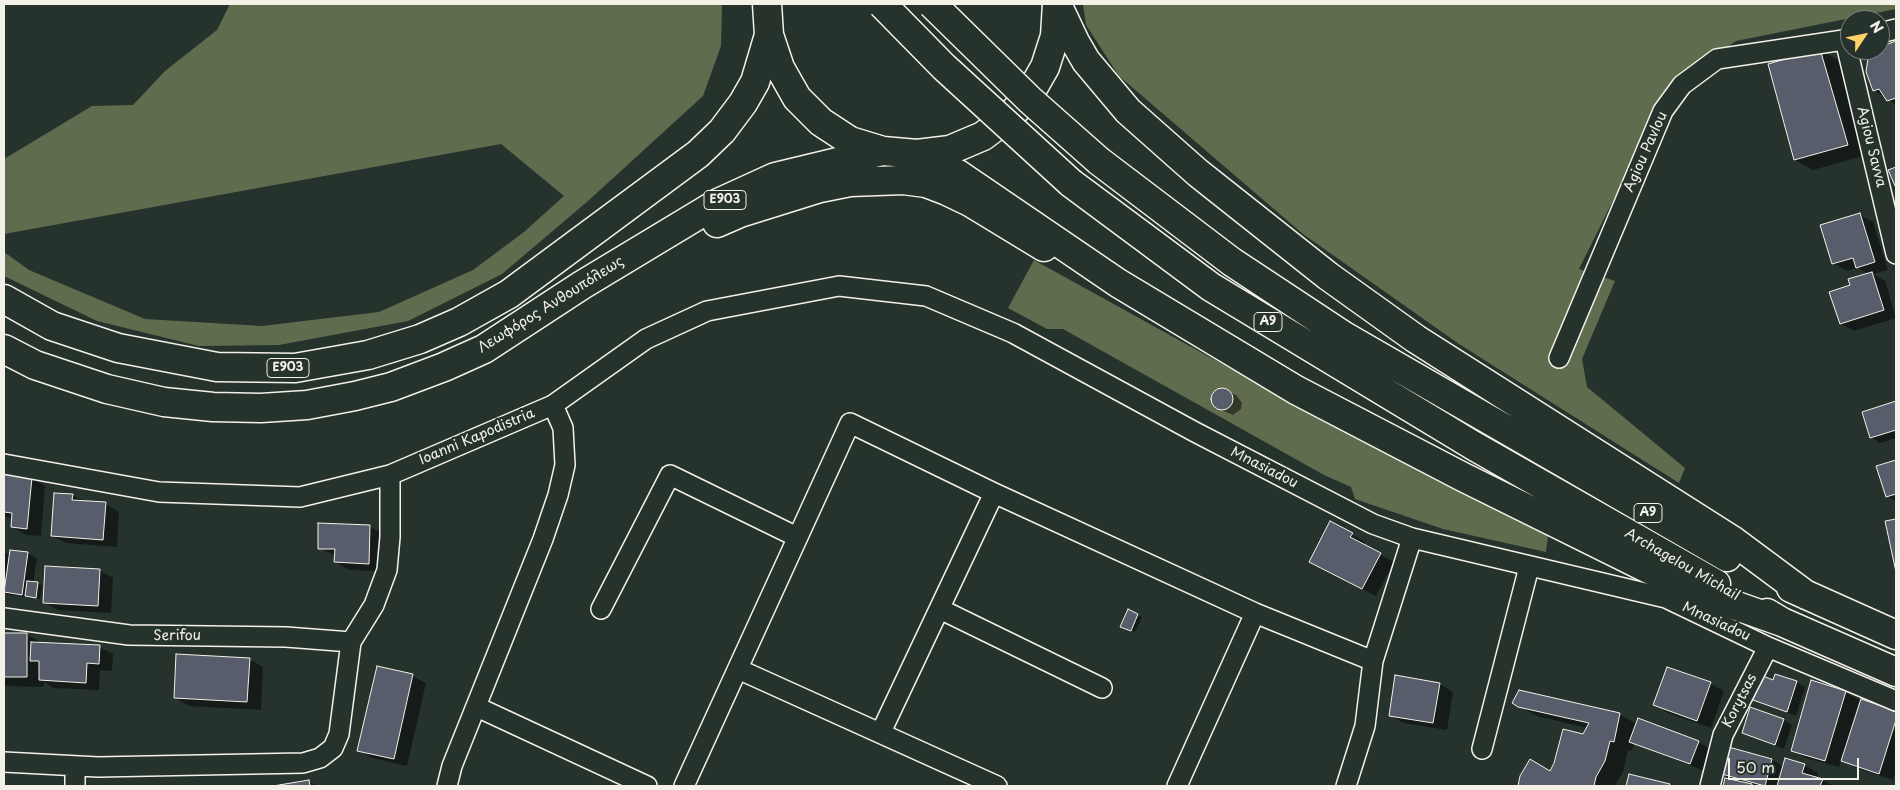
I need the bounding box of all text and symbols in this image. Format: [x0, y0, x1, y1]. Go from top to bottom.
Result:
north arrow [1840, 10, 1890, 60]
text: N [1865, 16, 1889, 37]
street label: Agiou Savva [1853, 105, 1889, 189]
street label: Agiou Pavlou [1621, 109, 1671, 195]
road number: E903 [704, 190, 746, 210]
street label: Λεωφόρος Ανθουπόλεως [475, 253, 627, 357]
road number: A9 [1254, 313, 1282, 332]
road number: E903 [267, 358, 309, 378]
street label: Ioanni Kapodistria [417, 405, 537, 469]
street label: Mnasiadou [1228, 444, 1300, 492]
road number: A9 [1634, 503, 1662, 522]
street label: Archagelou Michail [1621, 525, 1743, 605]
street label: Mnasiadou [1679, 599, 1753, 645]
street label: Serifou [153, 628, 201, 644]
street label: Korytsas [1719, 671, 1761, 731]
scale bar [1730, 748, 1861, 780]
text: 50 m [1736, 755, 1775, 778]

